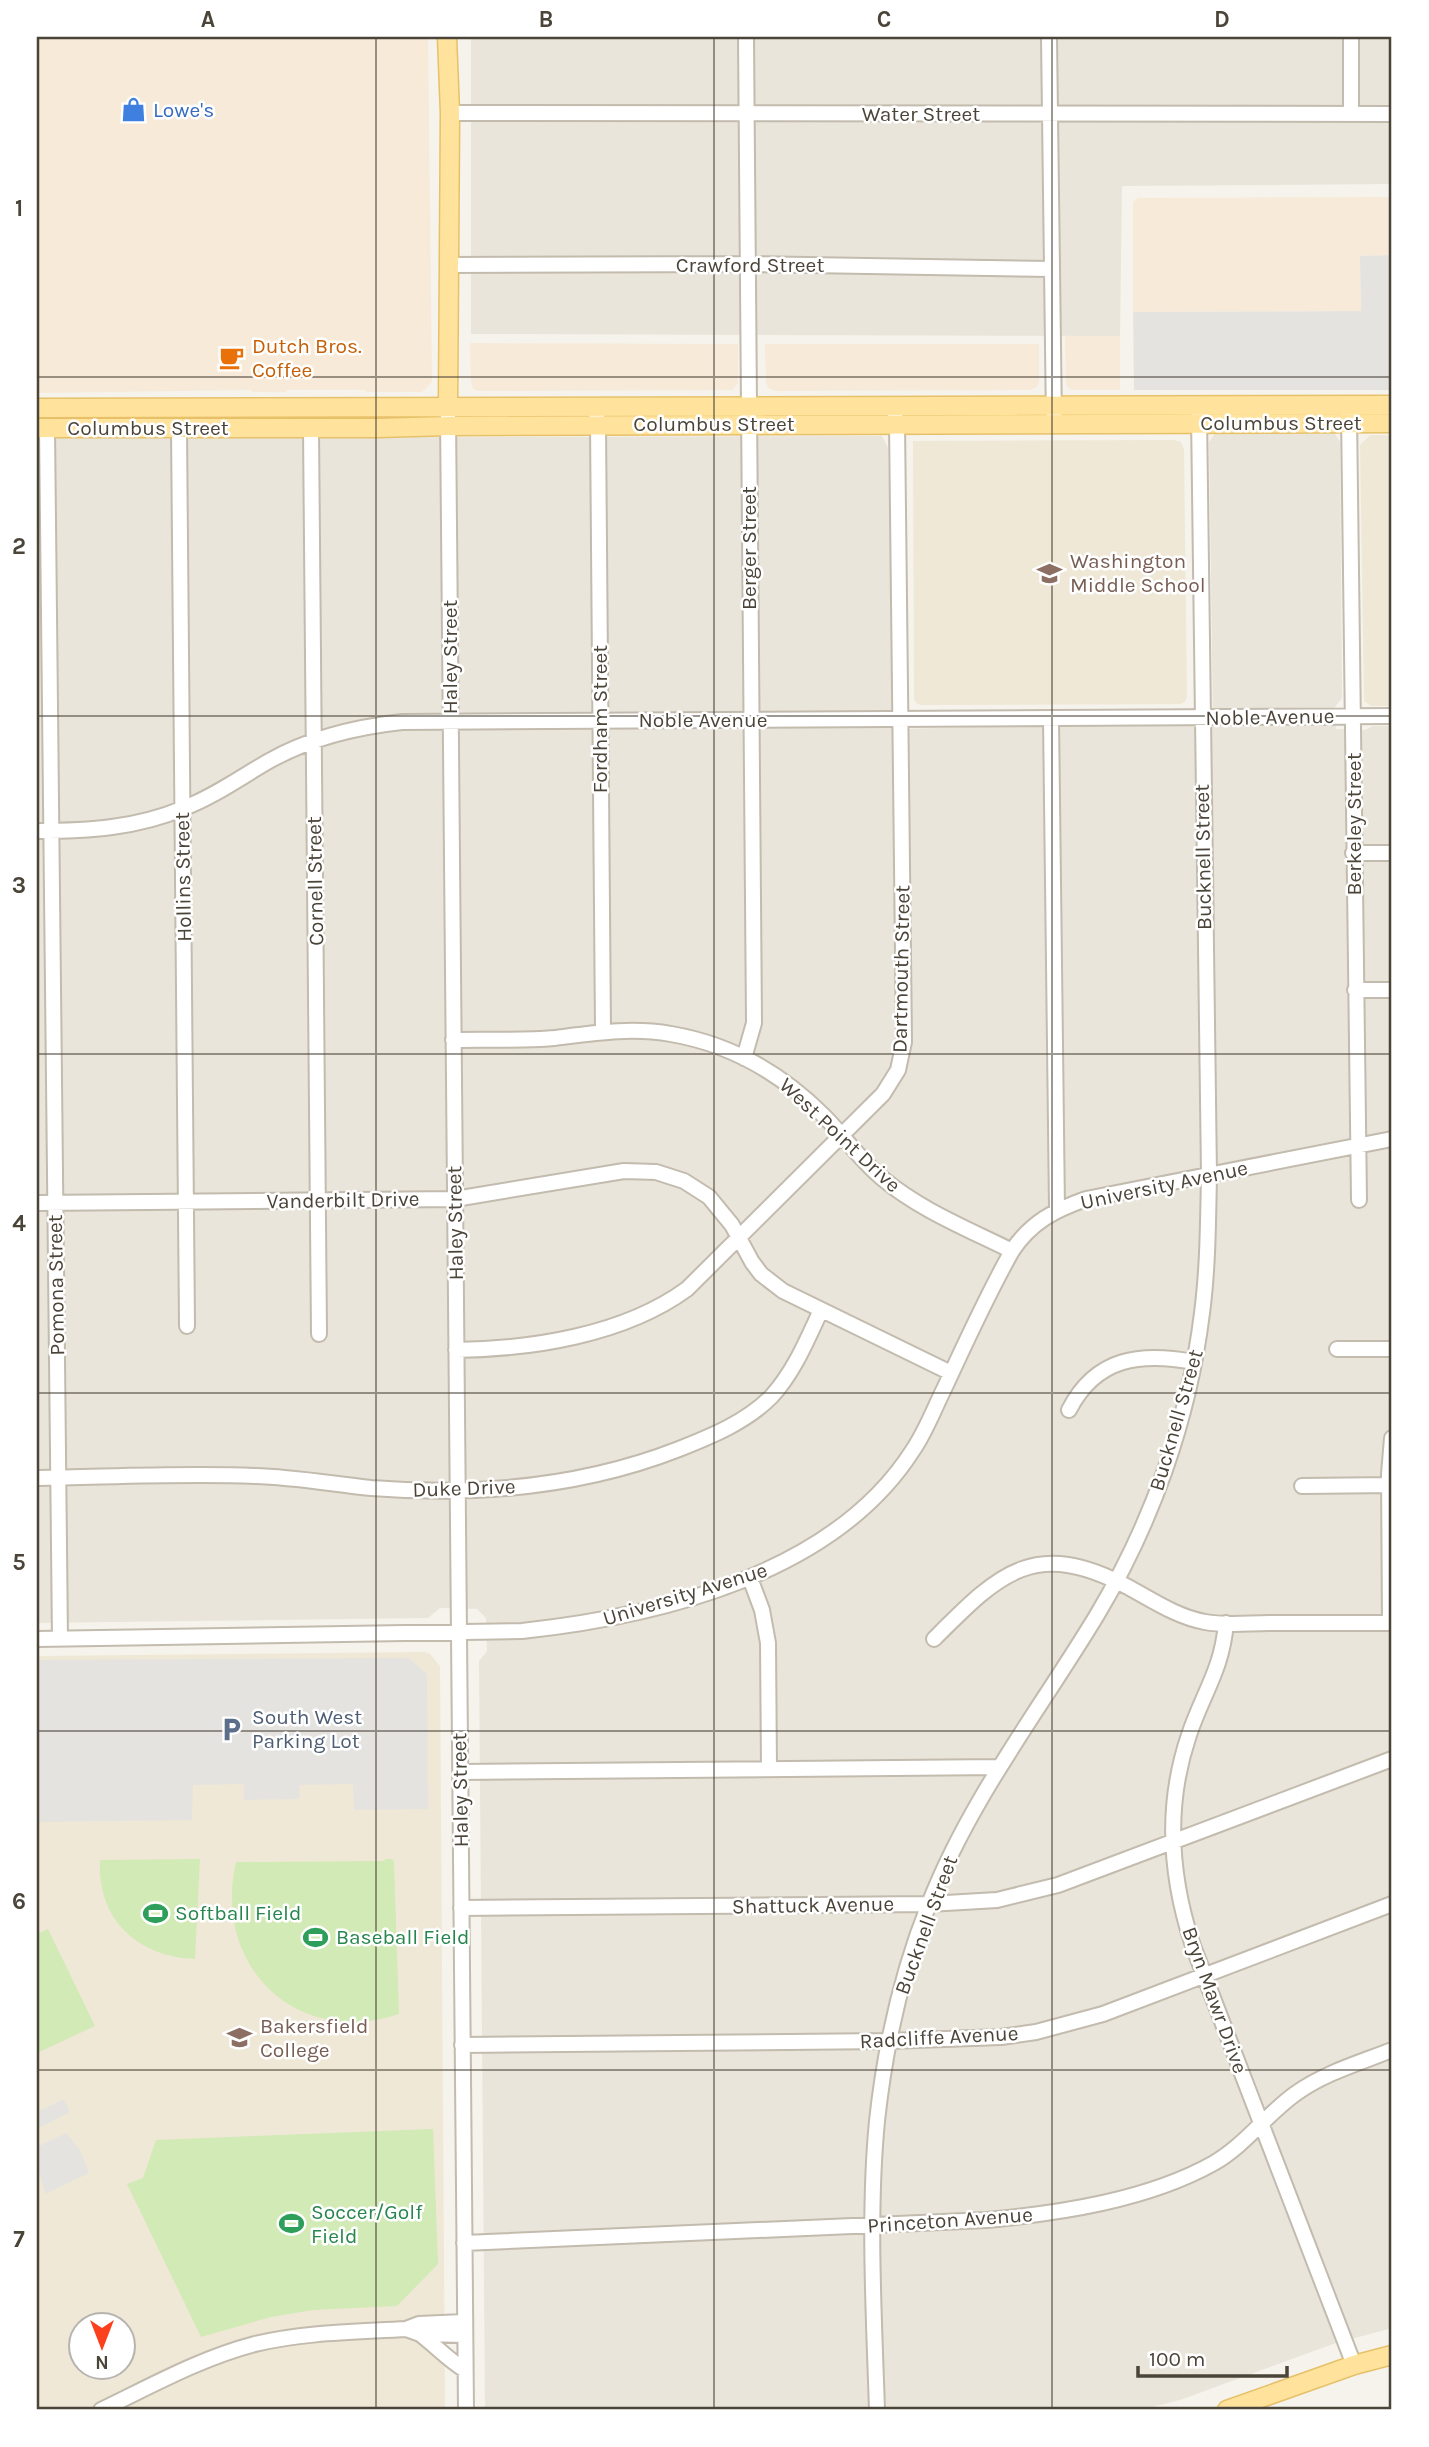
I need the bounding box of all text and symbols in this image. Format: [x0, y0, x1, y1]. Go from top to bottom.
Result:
text: A [201, 6, 215, 33]
text: B [539, 6, 553, 33]
text: C [877, 6, 891, 33]
text: D [1214, 6, 1230, 33]
shop icon: Lowe's [119, 96, 147, 124]
place label: Lowe's [153, 98, 214, 122]
street label: Water Street [862, 102, 980, 126]
text: 1 [15, 195, 23, 222]
street label: Crawford Street [676, 253, 824, 277]
place label: Dutch Bros. Coffee [252, 334, 362, 382]
cafe icon: Dutch Bros. Coffee [218, 344, 246, 372]
street label: Columbus Street [1200, 411, 1362, 435]
street label: Columbus Street [633, 412, 795, 436]
street label: Columbus Street [67, 416, 229, 440]
street label: Berger Street [737, 486, 761, 610]
text: 2 [12, 533, 26, 560]
place label: Washington Middle School [1070, 549, 1206, 597]
school or university icon: Washington Middle School [1036, 559, 1064, 587]
street label: Haley Street [438, 600, 462, 714]
street label: Fordham Street [588, 645, 612, 793]
street label: Noble Avenue [1205, 704, 1335, 730]
street label: Noble Avenue [638, 708, 768, 732]
street label: Berkeley Street [1342, 752, 1366, 896]
street label: Bucknell Street [1190, 784, 1216, 930]
street label: Hollins Street [170, 812, 196, 942]
street label: Cornell Street [302, 816, 328, 946]
text: 3 [12, 872, 26, 899]
street label: Dartmouth Street [888, 885, 914, 1053]
street label: West Point Drive [774, 1073, 906, 1197]
street label: University Avenue [1078, 1156, 1250, 1214]
street label: Haley Street [442, 1165, 468, 1281]
street label: Vanderbilt Drive [266, 1187, 420, 1213]
text: 4 [12, 1210, 26, 1237]
street label: Pomona Street [43, 1214, 69, 1356]
street label: Bucknell Street [1144, 1346, 1208, 1494]
street label: Duke Drive [412, 1474, 516, 1502]
text: 5 [12, 1549, 26, 1576]
street label: University Avenue [600, 1558, 770, 1630]
place label: South West Parking Lot [252, 1705, 362, 1753]
parking icon: South West Parking Lot [218, 1715, 246, 1743]
street label: Haley Street [447, 1732, 473, 1848]
street label: Bucknell Street [890, 1852, 962, 1998]
text: 6 [12, 1888, 26, 1915]
street label: Shattuck Avenue [732, 1892, 894, 1918]
sports icon: Softball Field [141, 1899, 169, 1927]
place label: Softball Field [175, 1901, 301, 1925]
sports icon: Baseball Field [302, 1923, 330, 1951]
street label: Bryn Mawr Drive [1177, 1923, 1253, 2077]
place label: Baseball Field [336, 1925, 470, 1949]
place label: Bakersfield College [260, 2014, 368, 2062]
street label: Radcliffe Avenue [859, 2021, 1019, 2053]
school or university icon: Bakersfield College [226, 2024, 254, 2052]
place label: Soccer/Golf Field [311, 2200, 423, 2248]
street label: Princeton Avenue [866, 2202, 1034, 2238]
sports icon: Soccer/Golf Field [277, 2210, 305, 2238]
text: 7 [13, 2226, 25, 2253]
north arrow [66, 2310, 136, 2380]
scale bar [1138, 2335, 1287, 2379]
text: 100 m [1149, 2347, 1206, 2371]
text: N [95, 2351, 109, 2373]

